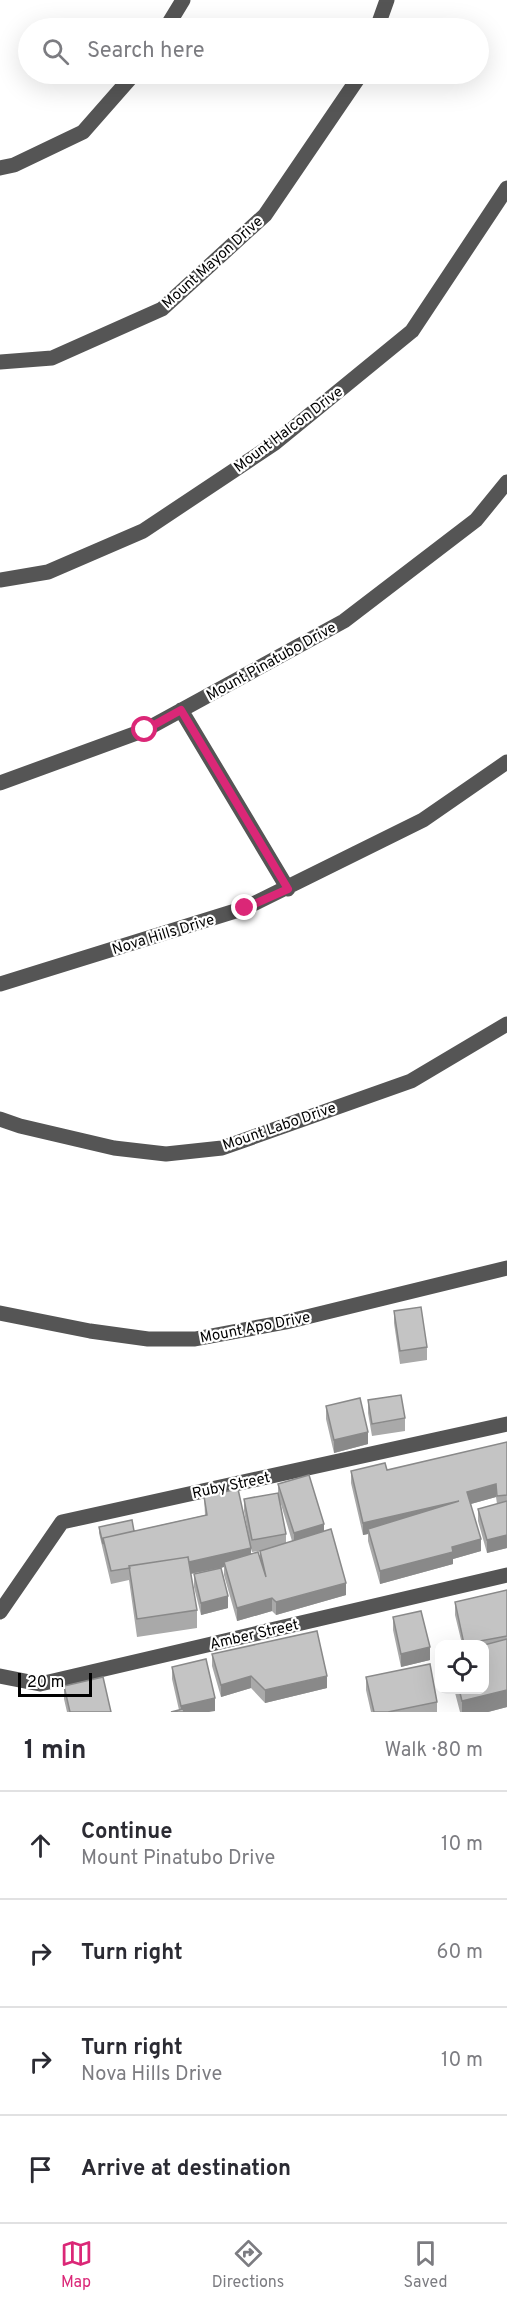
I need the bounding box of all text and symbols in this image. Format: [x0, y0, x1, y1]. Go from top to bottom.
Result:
search box [18, 18, 489, 84]
icon: search [39, 35, 72, 68]
text: Search here [87, 38, 205, 65]
street label: Mount Mayon Drive [159, 213, 268, 314]
street label: Mount Halcon Drive [231, 383, 347, 477]
street label: Mount Pinatubo Drive [203, 619, 340, 706]
route start [131, 716, 157, 742]
route end [231, 894, 257, 920]
street label: Nova Hills Drive [110, 911, 217, 960]
street label: Mount Labo Drive [220, 1099, 339, 1156]
street label: Mount Apo Drive [198, 1308, 312, 1348]
street label: Ruby Street [191, 1469, 272, 1504]
street label: Amber Street [208, 1616, 301, 1655]
map controls [435, 1640, 489, 1694]
button: locate [435, 1640, 489, 1694]
scale bar [18, 1670, 92, 1698]
text: 20 m [27, 1673, 64, 1693]
text: 1 min [24, 1735, 86, 1768]
text: Walk · 80 m [384, 1738, 483, 1764]
text: Continue [81, 1819, 172, 1846]
icon: ahead [24, 1829, 57, 1862]
text: 10 m [441, 1832, 483, 1858]
text: Mount Pinatubo Drive [81, 1846, 275, 1872]
icon: right [24, 1937, 57, 1970]
text: Turn right [81, 1940, 183, 1967]
text: 60 m [437, 1940, 483, 1966]
text: Turn right [81, 2035, 183, 2062]
icon: right [24, 2045, 57, 2078]
text: 10 m [441, 2048, 483, 2074]
text: Nova Hills Drive [81, 2062, 222, 2088]
icon: arrive [24, 2153, 57, 2186]
text: Arrive at destination [81, 2156, 291, 2183]
tab: Map [60, 2237, 93, 2293]
tab: Directions [212, 2237, 284, 2293]
tab: Saved [403, 2237, 447, 2293]

